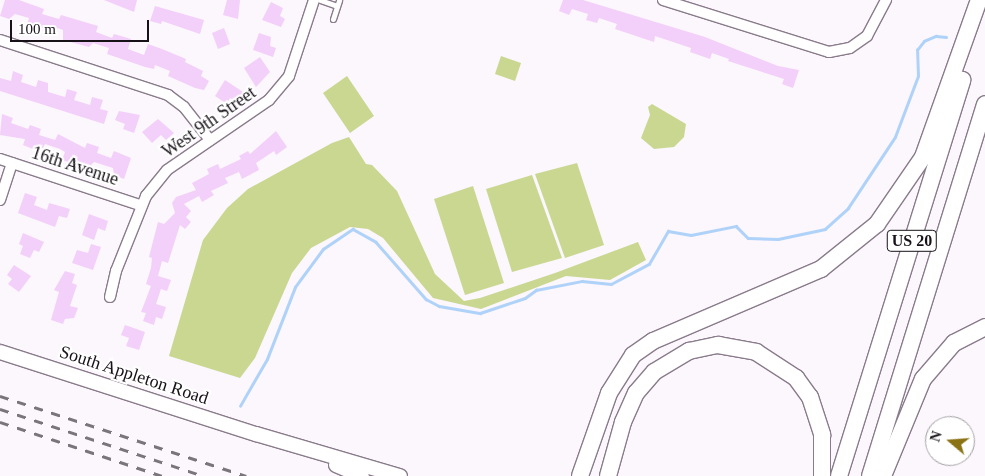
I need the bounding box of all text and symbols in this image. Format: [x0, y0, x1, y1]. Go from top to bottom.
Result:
scale bar [12, 10, 151, 42]
text: 100 m [18, 21, 56, 37]
street label: West 9th Street [158, 82, 260, 162]
street label: 16th Avenue [28, 142, 122, 190]
road number: US 20 [886, 228, 938, 255]
street label: South Appleton Road [56, 341, 212, 409]
north arrow [925, 416, 975, 466]
text: N [928, 429, 945, 444]

